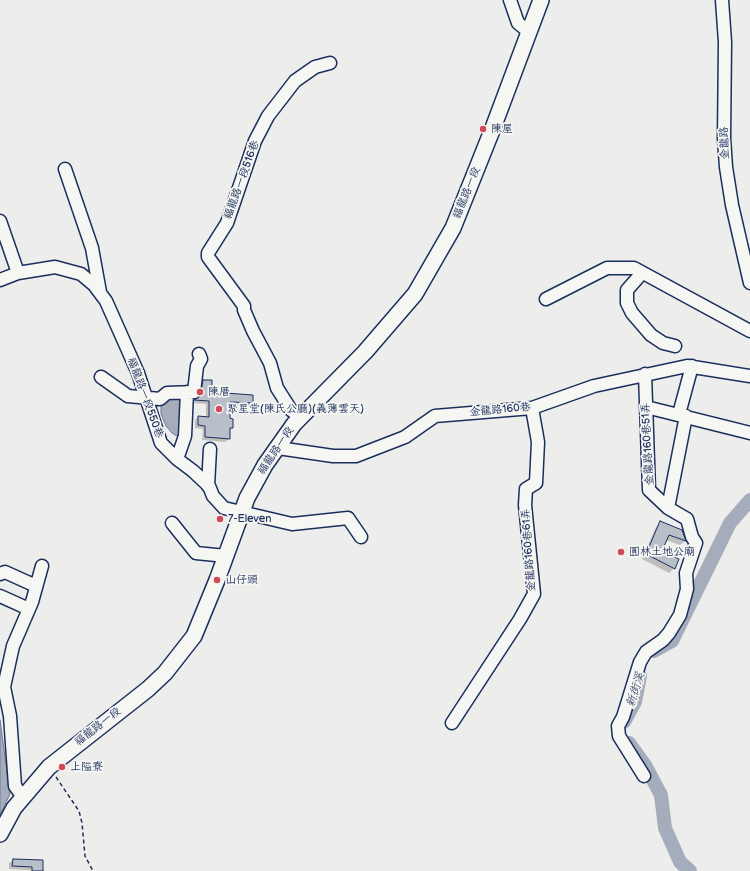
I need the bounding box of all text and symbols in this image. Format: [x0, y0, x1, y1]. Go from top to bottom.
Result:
place label: 陳屋 [491, 122, 513, 136]
marker: 陳屋 [478, 124, 488, 134]
street label: 金龍路 [718, 126, 732, 160]
street label: 福龍路一段516巷 [222, 139, 262, 221]
street label: 福龍路一段 [451, 165, 483, 221]
street label: 福龍路一段550巷 [124, 356, 166, 440]
place label: 陳厝 [208, 385, 230, 399]
marker: 陳厝 [195, 387, 205, 397]
street label: 金龍路160巷 [469, 401, 531, 419]
place label: 聚星堂(陳氏公廳)(義薄雲天) [227, 402, 364, 416]
street label: 金龍路160巷51弄 [639, 402, 657, 486]
marker: 聚星堂(陳氏公廳)(義薄雲天) [214, 404, 224, 414]
street label: 福龍路一段 [255, 425, 297, 477]
street label: 金龍路160巷61弄 [520, 508, 538, 592]
place label: 7-Eleven [228, 512, 271, 526]
marker: 7-Eleven [215, 514, 225, 524]
place label: 圓林土地公廟 [629, 545, 695, 559]
marker: 圓林土地公廟 [616, 547, 626, 557]
place label: 山仔頭 [225, 573, 258, 587]
marker: 山仔頭 [212, 575, 222, 585]
water label: 新街溪 [624, 671, 648, 709]
street label: 福龍路一段 [72, 705, 124, 749]
place label: 上隘寮 [70, 760, 103, 774]
marker: 上隘寮 [57, 762, 67, 772]

